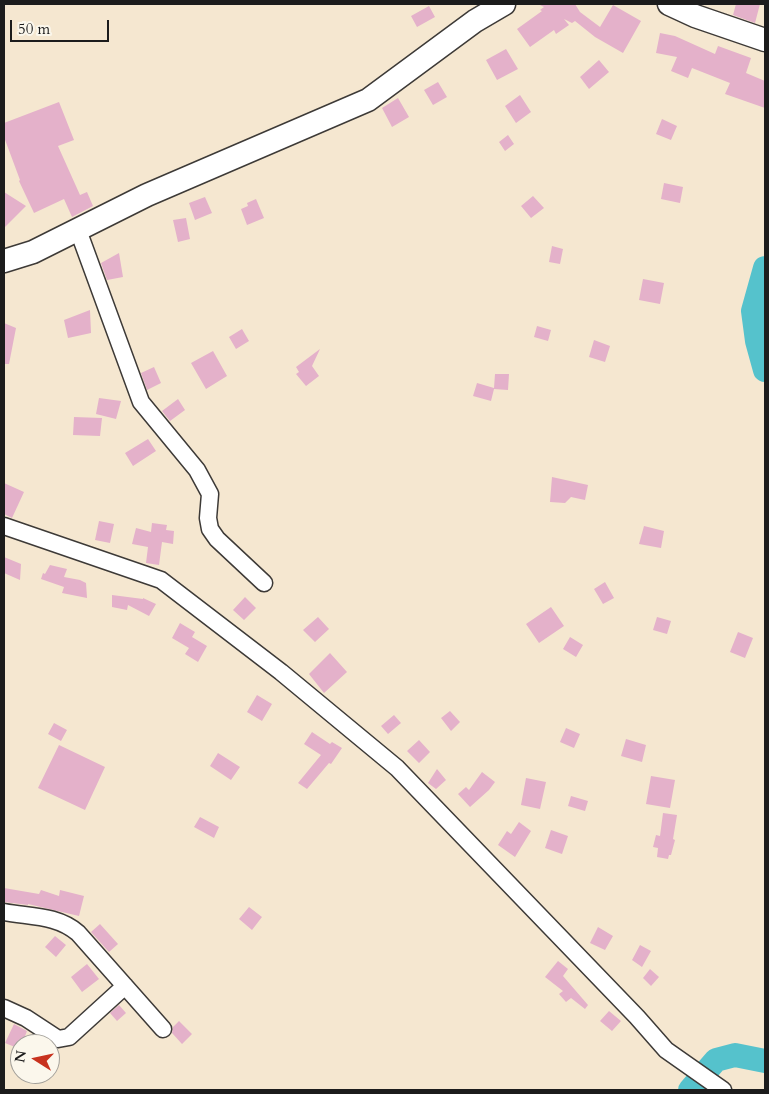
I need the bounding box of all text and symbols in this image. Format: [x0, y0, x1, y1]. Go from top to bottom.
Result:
scale bar [12, 10, 111, 42]
text: 50 m [18, 19, 50, 39]
north arrow [10, 1034, 60, 1084]
text: N [10, 1049, 31, 1064]

